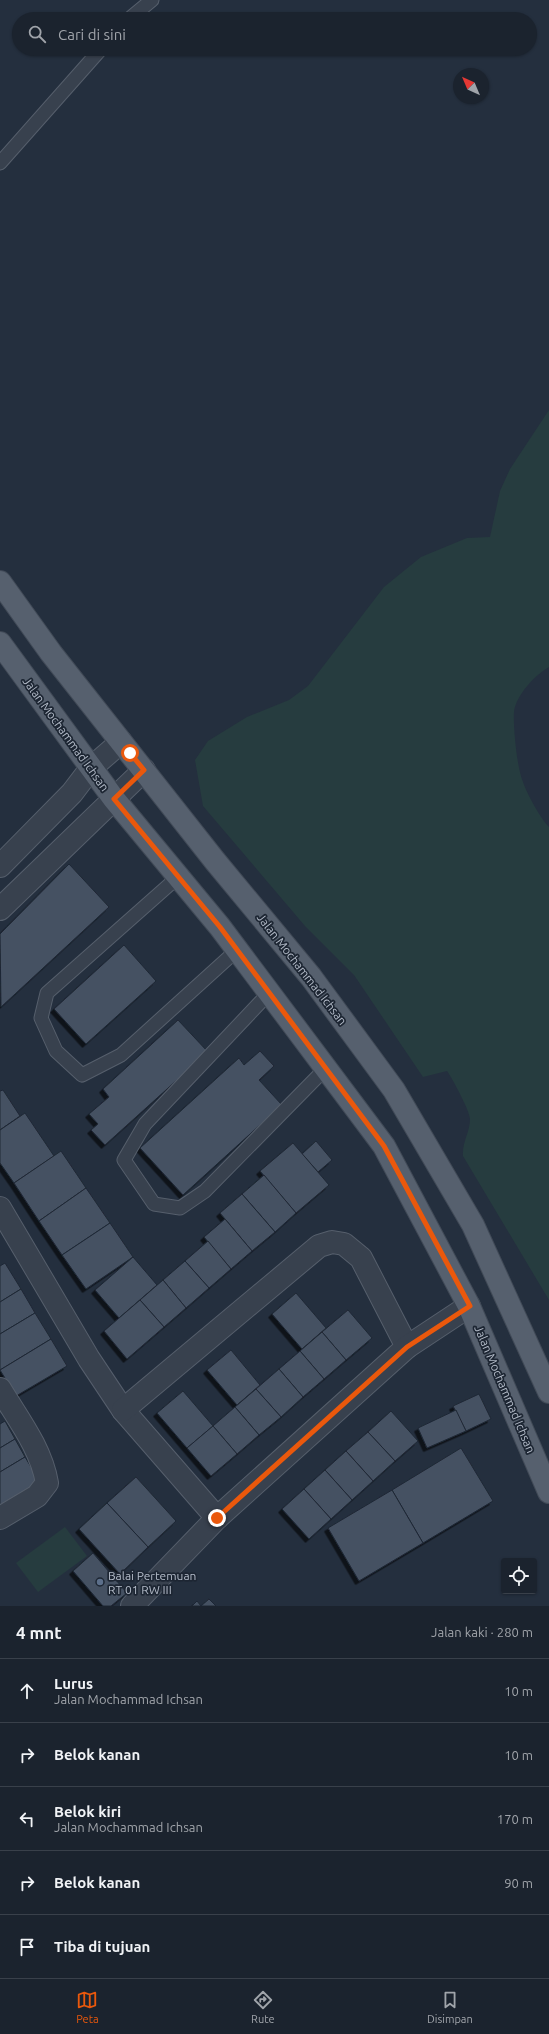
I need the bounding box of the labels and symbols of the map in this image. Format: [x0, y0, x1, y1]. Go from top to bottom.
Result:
north arrow [453, 68, 489, 104]
street label: Jalan Mochammad Ichsan [20, 675, 112, 793]
route start [121, 744, 139, 762]
street label: Jalan Mochammad Ichsan [255, 911, 349, 1027]
street label: Jalan Mochammad Ichsan [472, 1323, 538, 1455]
route end [208, 1509, 226, 1527]
place label: Balai Pertemuan RT 01 RW III [108, 1569, 196, 1596]
marker: Balai Pertemuan RT 01 RW III [95, 1577, 105, 1587]

